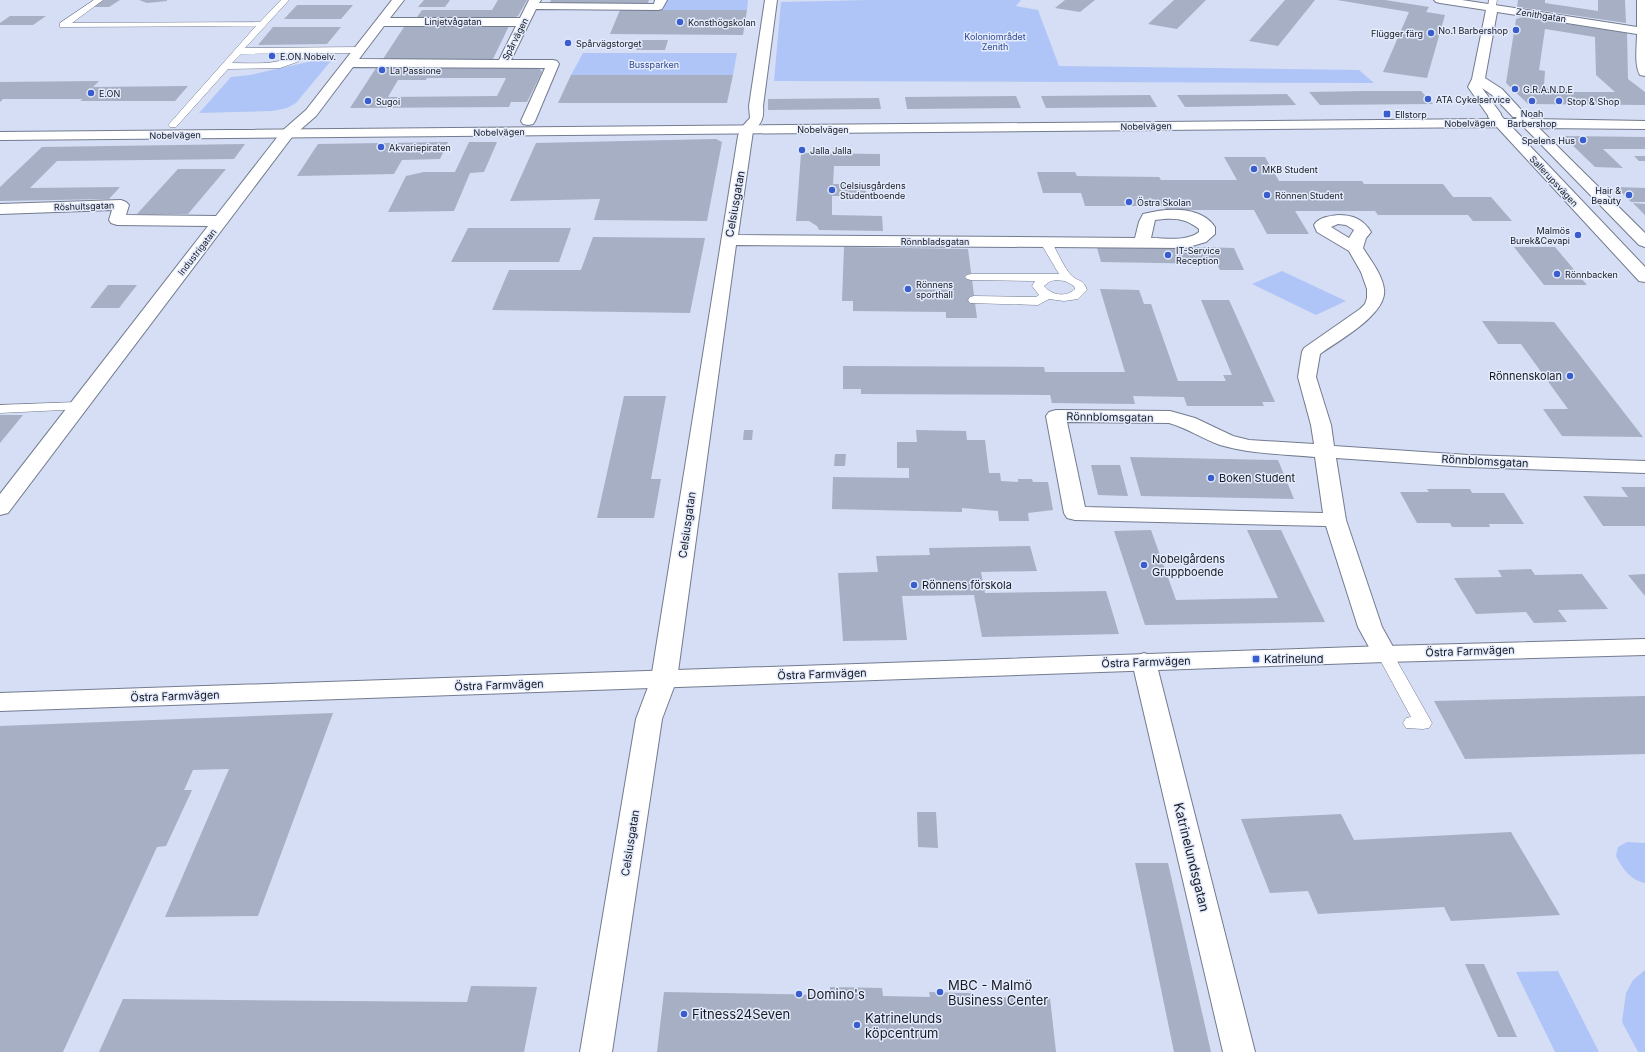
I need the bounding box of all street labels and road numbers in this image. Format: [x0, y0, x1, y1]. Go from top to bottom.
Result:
street label: Zenithgatan [1515, 6, 1567, 24]
street label: Linjetvågatan [424, 16, 482, 27]
street label: Spårvägen [500, 16, 530, 62]
street label: Nobelvägen [1444, 117, 1496, 129]
street label: Nobelvägen [1120, 120, 1172, 132]
street label: Nobelvägen [797, 124, 849, 135]
street label: Nobelvägen [473, 126, 525, 138]
street label: Nobelvägen [149, 129, 201, 141]
street label: Sallerupsvägen [1528, 153, 1580, 209]
street label: Celsiusgatan [722, 170, 748, 238]
street label: Röshultsgatan [54, 199, 114, 213]
street label: Industrigatan [175, 227, 219, 277]
street label: Rönnbladsgatan [901, 236, 969, 247]
street label: Rönnblomsgatan [1066, 409, 1154, 425]
street label: Rönnblomsgatan [1441, 452, 1529, 470]
street label: Celsiusgatan [675, 491, 699, 559]
street label: Östra Farmvägen [1425, 642, 1515, 660]
street label: Östra Farmvägen [1101, 653, 1191, 671]
street label: Östra Farmvägen [777, 665, 867, 683]
street label: Östra Farmvägen [454, 676, 544, 694]
street label: Östra Farmvägen [130, 687, 220, 705]
street label: Katrinelundsgatan [1171, 801, 1213, 913]
street label: Celsiusgatan [618, 809, 642, 877]

